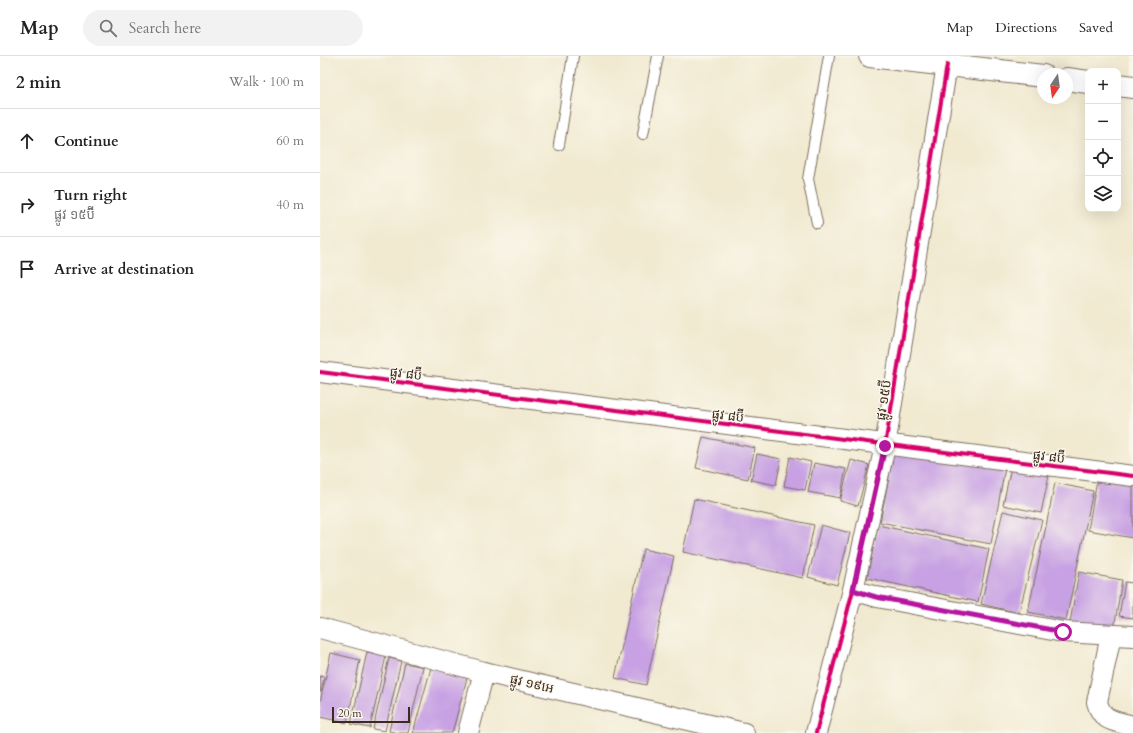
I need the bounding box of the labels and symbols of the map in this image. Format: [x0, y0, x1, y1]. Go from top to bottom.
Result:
north arrow [1037, 68, 1073, 104]
street label: ផ្លូវ ៨ប៊ី [388, 362, 423, 387]
street label: ផ្លូវ ១៥ប៊ី [870, 378, 898, 422]
street label: ផ្លូវ ៨ប៊ី [710, 404, 745, 429]
route end [876, 437, 894, 455]
street label: ផ្លូវ ៨ប៊ី [1031, 445, 1066, 470]
route start [1054, 623, 1072, 641]
street label: ផ្លូវ ១៩អេ [508, 670, 555, 700]
scale bar [332, 705, 410, 724]

